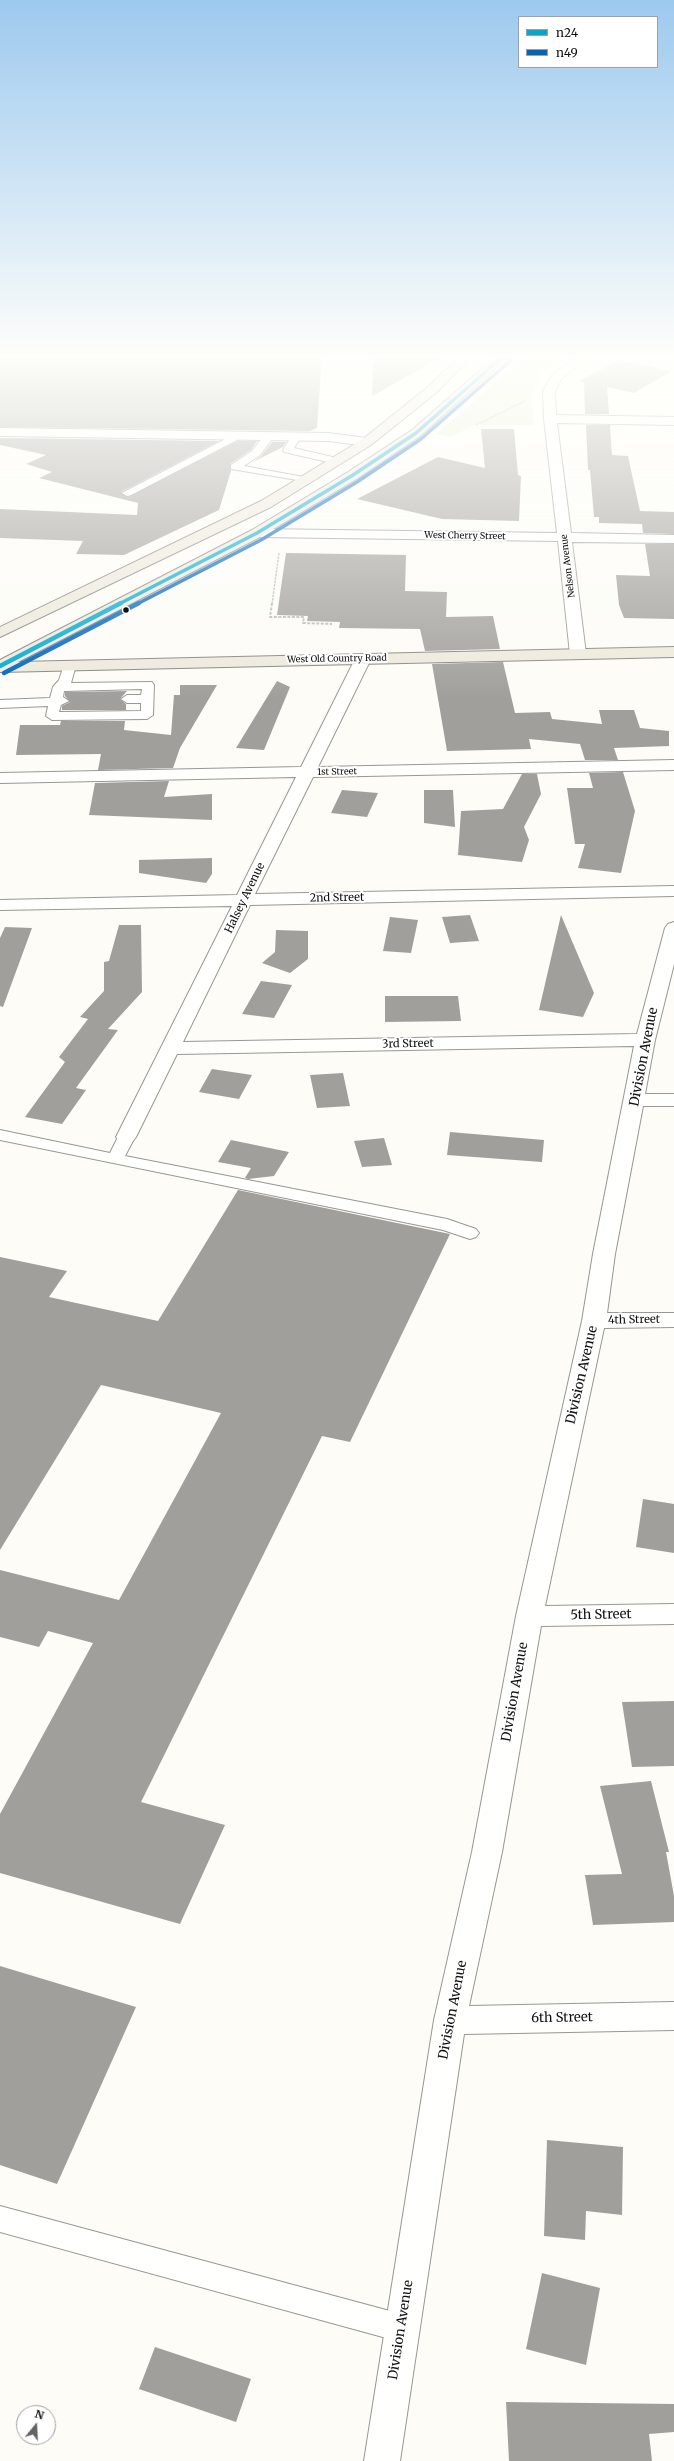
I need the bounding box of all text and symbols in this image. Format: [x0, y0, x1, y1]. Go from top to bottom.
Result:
legend [518, 16, 658, 68]
text: n24 [556, 25, 578, 40]
text: n49 [556, 45, 578, 60]
street label: West Cherry Street [424, 530, 506, 542]
street label: Nelson Avenue [559, 534, 577, 598]
unlabelled marker [121, 605, 131, 615]
street label: West Old Country Road [287, 653, 387, 665]
street label: 1st Street [317, 766, 357, 778]
street label: Halsey Avenue [222, 861, 268, 935]
street label: 2nd Street [310, 891, 364, 905]
street label: Division Avenue [627, 1006, 661, 1108]
street label: 3rd Street [382, 1037, 434, 1051]
street label: 4th Street [608, 1313, 660, 1327]
street label: Division Avenue [563, 1324, 601, 1426]
street label: 5th Street [570, 1607, 632, 1623]
street label: Division Avenue [499, 1641, 531, 1743]
street label: Division Avenue [436, 1959, 470, 2061]
street label: 6th Street [531, 2010, 593, 2026]
street label: Division Avenue [385, 2279, 417, 2381]
north arrow [16, 2405, 56, 2445]
text: N [33, 2407, 46, 2423]

